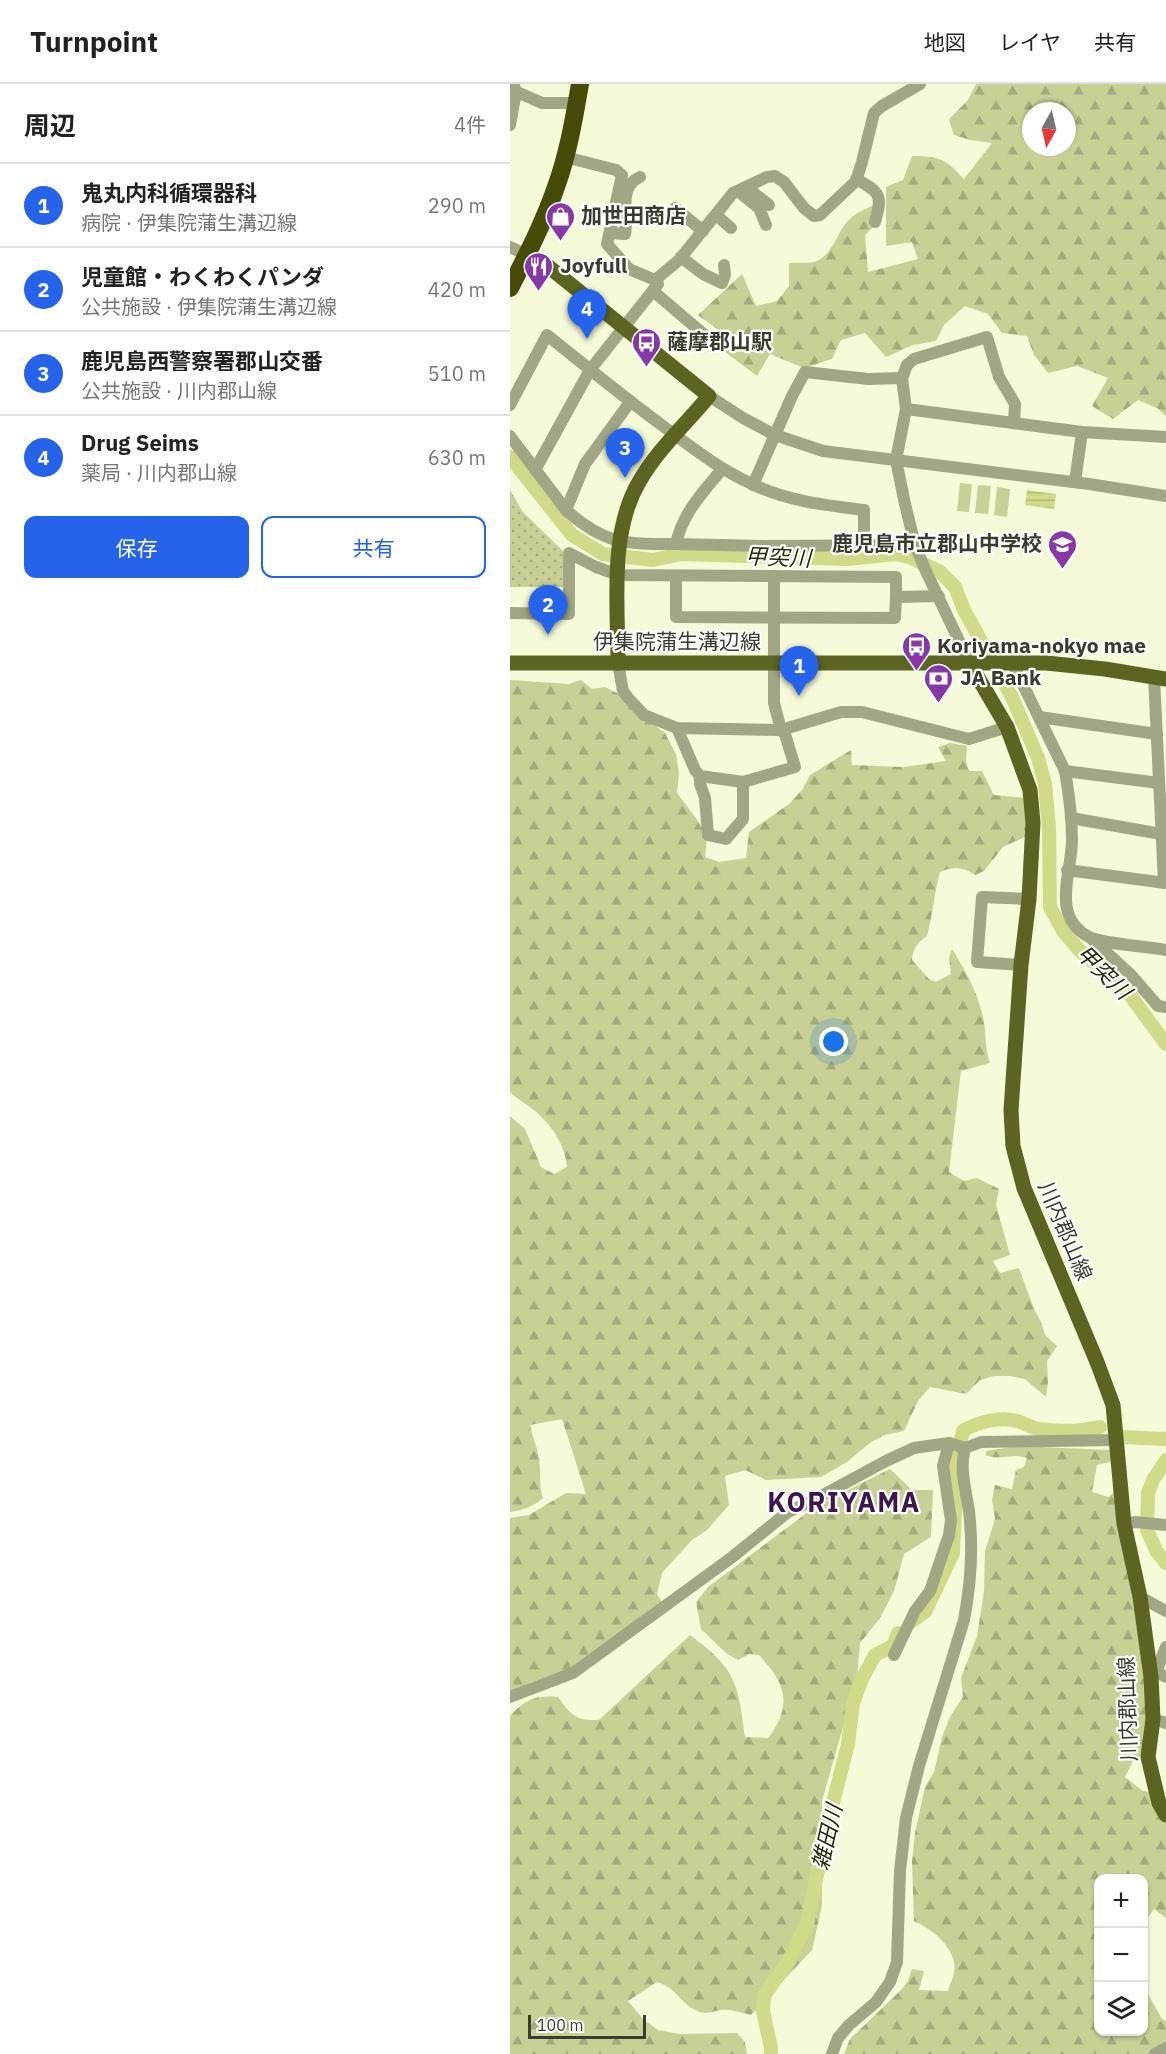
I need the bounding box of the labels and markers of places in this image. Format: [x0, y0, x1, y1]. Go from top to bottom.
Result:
shop icon: 加世田商店 [544, 200, 576, 242]
place label: 加世田商店 [581, 201, 686, 229]
restaurant icon: Joyfull [523, 250, 555, 292]
place label: Joyfull [560, 251, 627, 279]
pin: 4 [568, 290, 607, 339]
bus stop icon: 薩摩郡山駅 [630, 326, 662, 368]
place label: 薩摩郡山駅 [667, 327, 772, 355]
pin: 3 [606, 428, 644, 478]
school or university icon: 鹿児島市立郡山中学校 [1047, 528, 1079, 570]
place label: 鹿児島市立郡山中学校 [832, 529, 1042, 557]
pin: 2 [528, 586, 567, 635]
bus stop icon: Koriyama-nokyo mae [900, 630, 932, 672]
place label: Koriyama-nokyo mae [937, 631, 1146, 659]
pin: 1 [780, 646, 818, 696]
bank icon: JA Bank [923, 662, 955, 704]
place label: JA Bank [960, 663, 1042, 691]

